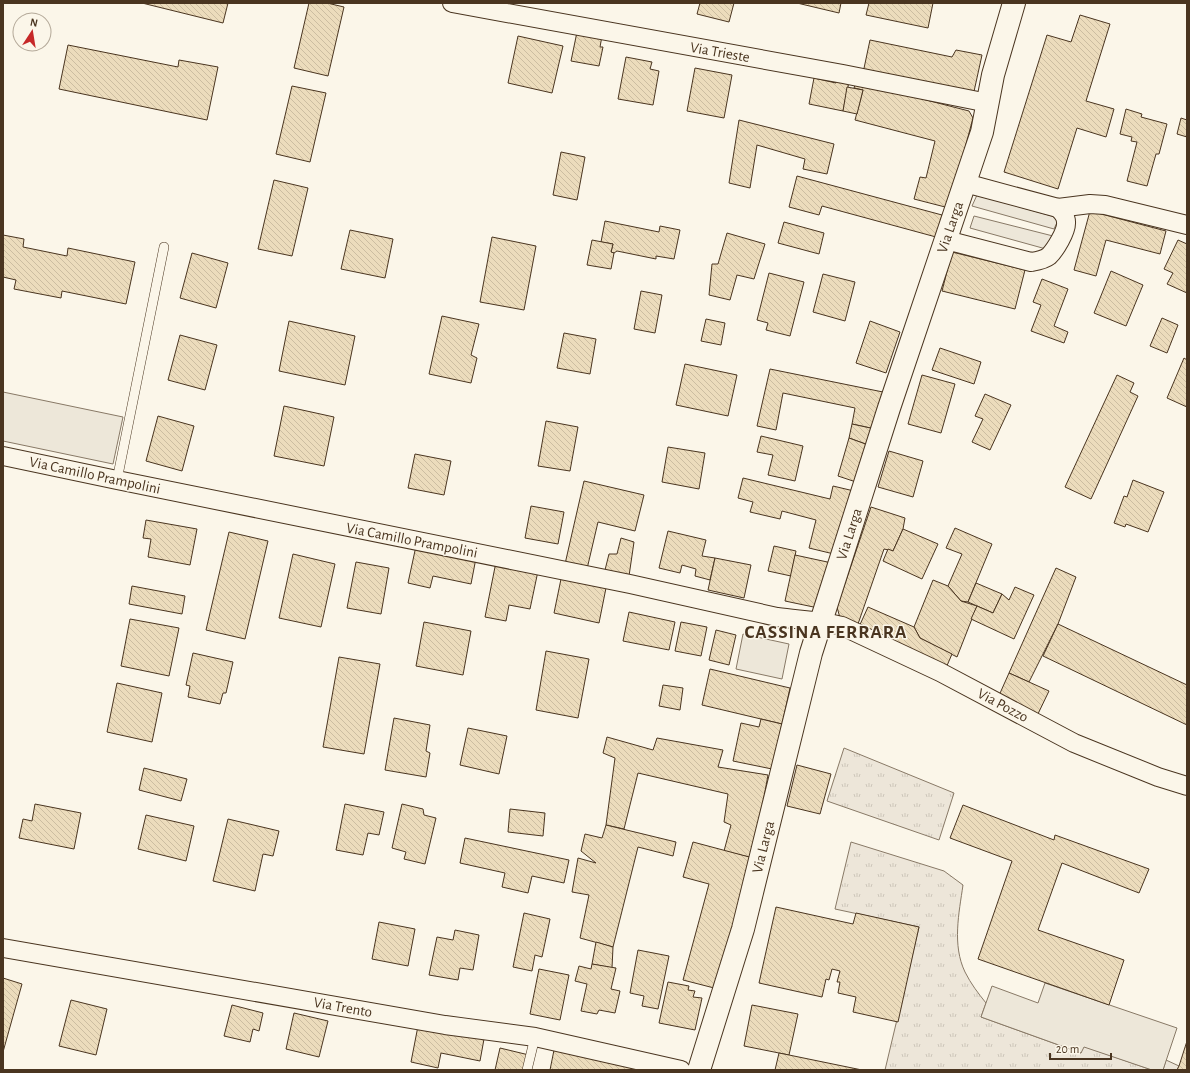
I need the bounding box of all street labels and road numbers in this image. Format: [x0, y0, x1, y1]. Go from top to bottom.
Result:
street label: Via Trieste [689, 40, 751, 65]
street label: Via Larga [935, 199, 966, 255]
street label: Via Camillo Prampolini [28, 454, 162, 497]
street label: Via Larga [834, 506, 865, 562]
street label: Via Camillo Prampolini [345, 520, 479, 561]
street label: Via Pozzo [975, 686, 1031, 725]
street label: Via Larga [750, 819, 777, 875]
street label: Via Trento [312, 995, 373, 1020]

